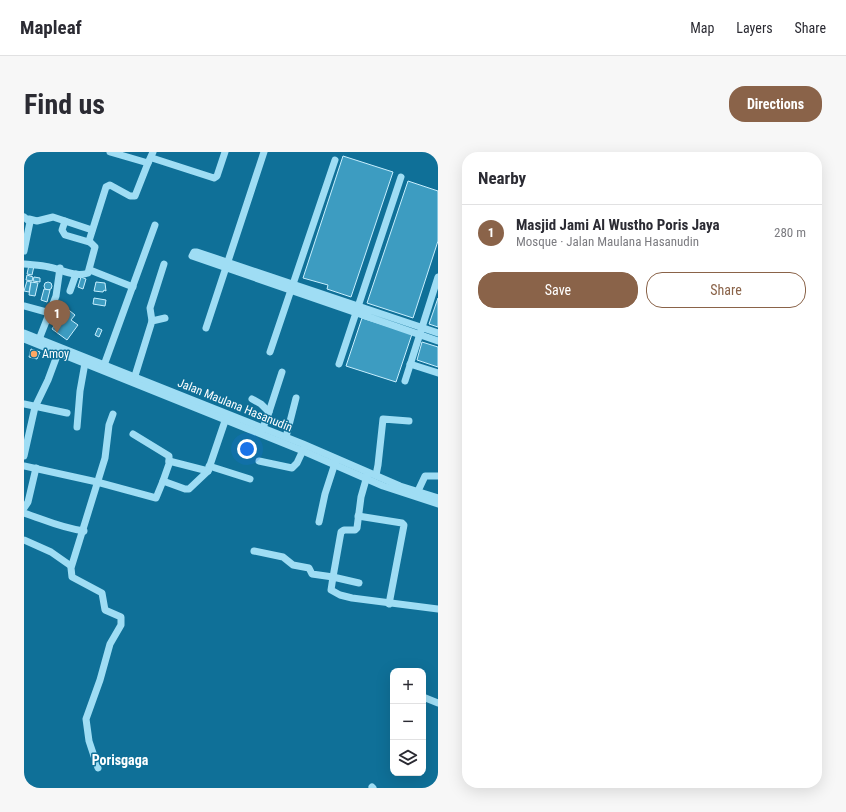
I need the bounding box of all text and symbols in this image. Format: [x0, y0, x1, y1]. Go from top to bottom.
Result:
text: Mapleaf [20, 16, 82, 39]
text: Map [690, 20, 714, 36]
text: Layers [736, 20, 773, 36]
text: Share [795, 20, 826, 36]
button: Directions [729, 86, 822, 122]
text: Find us [24, 88, 105, 121]
text: Nearby [478, 168, 526, 188]
text: Masjid Jami Al Wustho Poris Jaya [516, 216, 720, 234]
text: 1 [488, 225, 494, 240]
text: 280 m [774, 225, 806, 240]
text: Mosque · Jalan Maulana Hasanudin [516, 234, 699, 249]
button: Save [478, 272, 638, 308]
button: Share [646, 272, 806, 308]
pin: 1 [44, 300, 70, 333]
place label: Amoy [42, 347, 69, 361]
marker: Amoy [29, 349, 39, 359]
street label: Jalan Maulana Hasanudin [176, 376, 295, 435]
your location [237, 439, 257, 459]
map controls [390, 668, 426, 776]
button: + [390, 668, 426, 704]
button: − [390, 704, 426, 740]
button: layers [390, 740, 426, 776]
district label: Porisgaga [92, 752, 149, 768]

